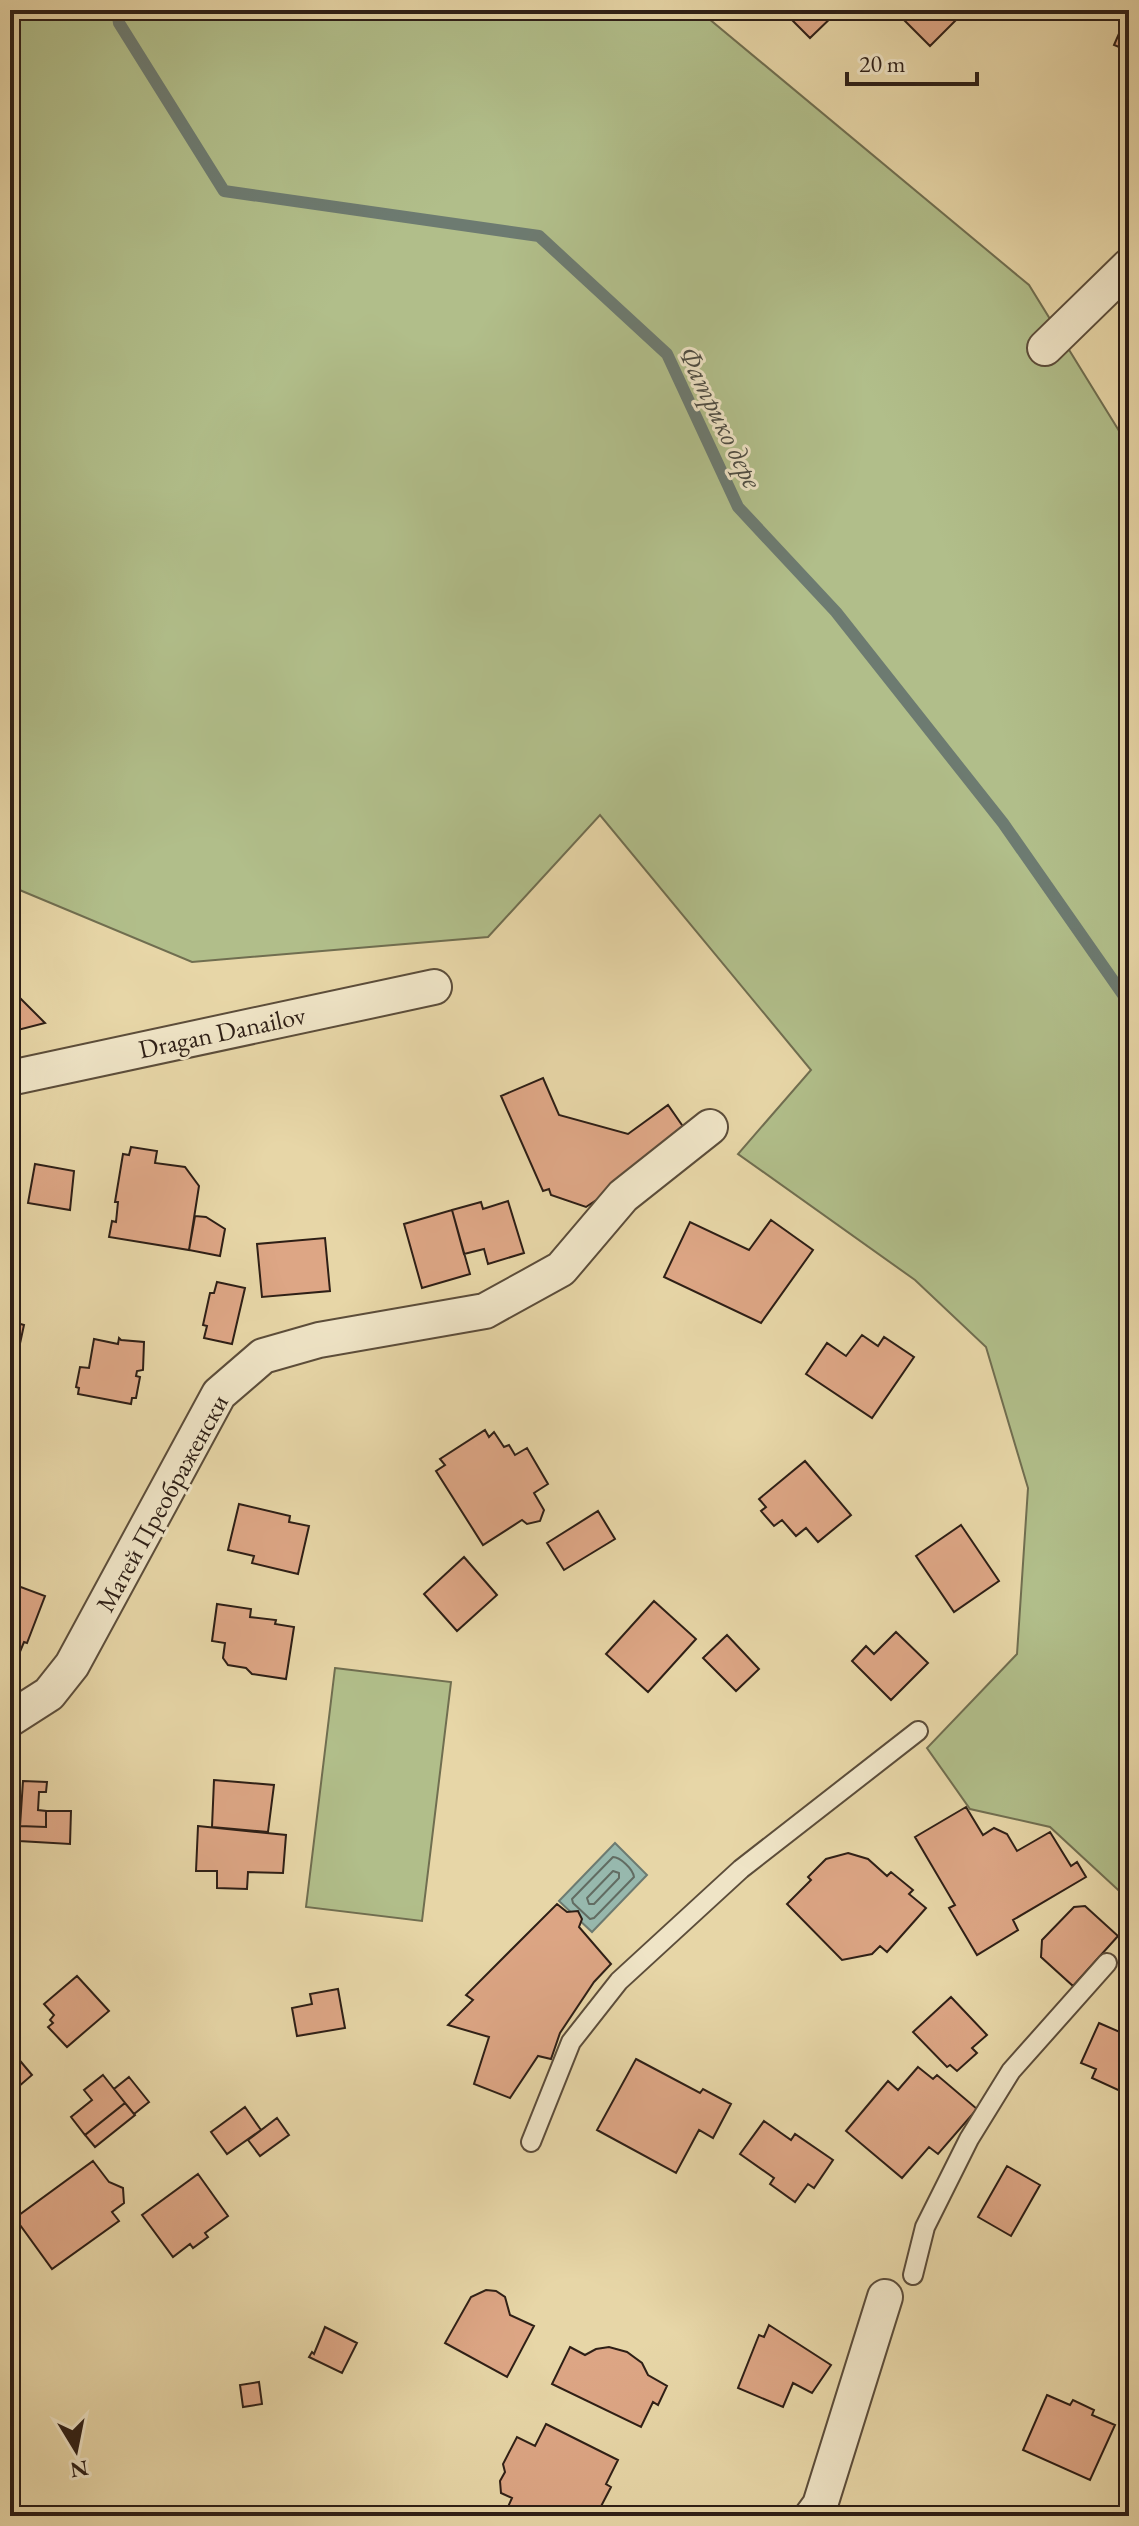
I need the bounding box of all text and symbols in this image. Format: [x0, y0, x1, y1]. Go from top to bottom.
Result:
scale bar [847, 36, 977, 86]
text: 20 m [859, 48, 906, 79]
water label: Фатрико дере [671, 340, 771, 495]
street label: Dragan Danailov [135, 998, 309, 1066]
street label: Матей Преображенски [88, 1388, 236, 1618]
north arrow [36, 2410, 116, 2490]
text: N [68, 2453, 91, 2485]

